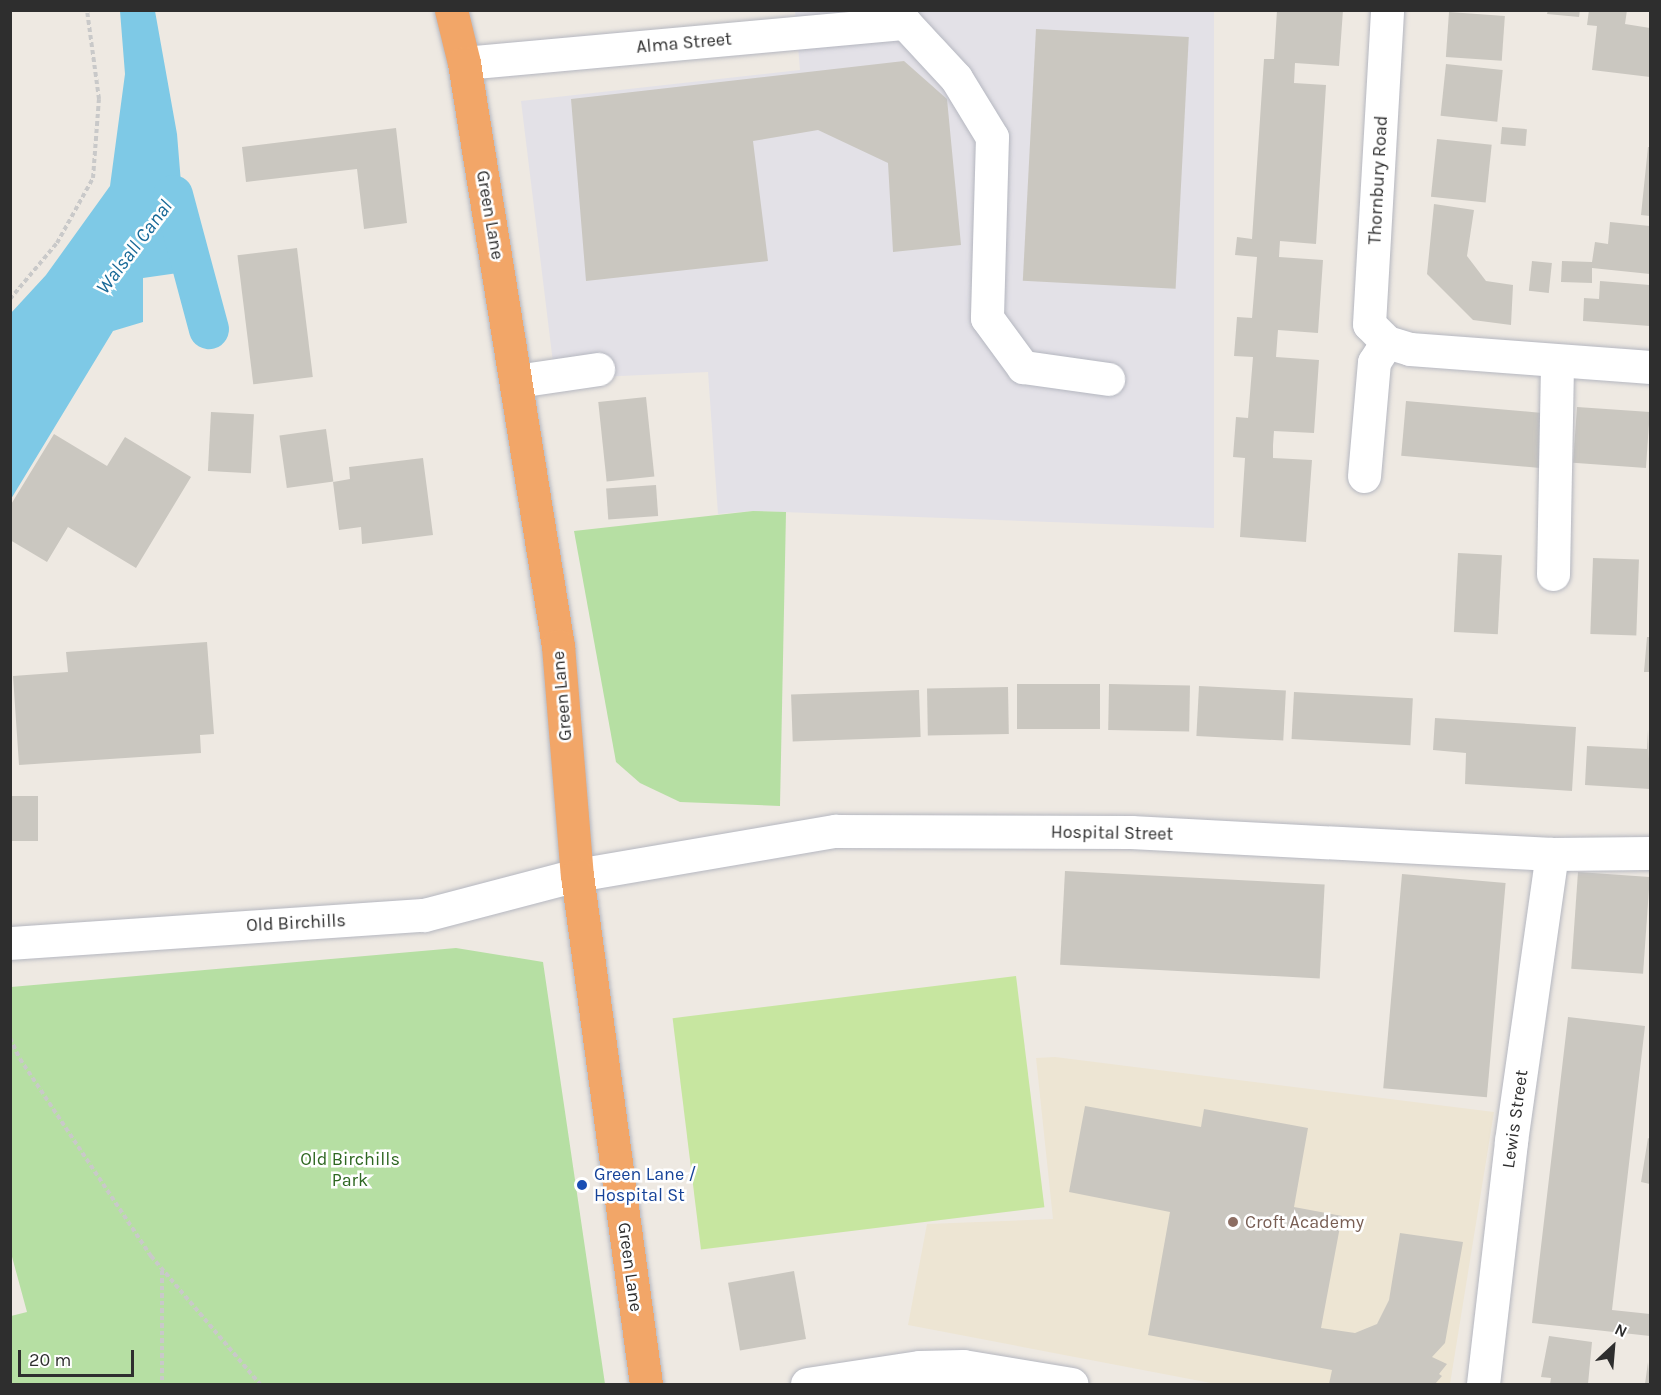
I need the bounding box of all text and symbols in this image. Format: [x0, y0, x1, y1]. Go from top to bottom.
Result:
street label: Alma Street [635, 28, 733, 58]
street label: Thornbury Road [1364, 115, 1392, 245]
street label: Green Lane [472, 169, 508, 261]
water label: Walsall Canal [91, 195, 177, 299]
street label: Green Lane [547, 650, 577, 742]
street label: Hospital Street [1051, 821, 1173, 845]
street label: Old Birchills [246, 910, 346, 936]
street label: Lewis Street [1497, 1068, 1533, 1170]
park label: Old Birchills Park [300, 1149, 400, 1192]
place label: Green Lane / Hospital St [594, 1164, 696, 1206]
marker: Green Lane / Hospital St [575, 1178, 589, 1192]
place label: Croft Academy [1245, 1211, 1364, 1233]
marker: Croft Academy [1226, 1215, 1240, 1229]
street label: Green Lane [613, 1221, 647, 1313]
north arrow [1583, 1317, 1643, 1377]
text: N [1612, 1319, 1630, 1341]
scale bar [21, 1338, 136, 1376]
text: 20 m [29, 1349, 71, 1371]

